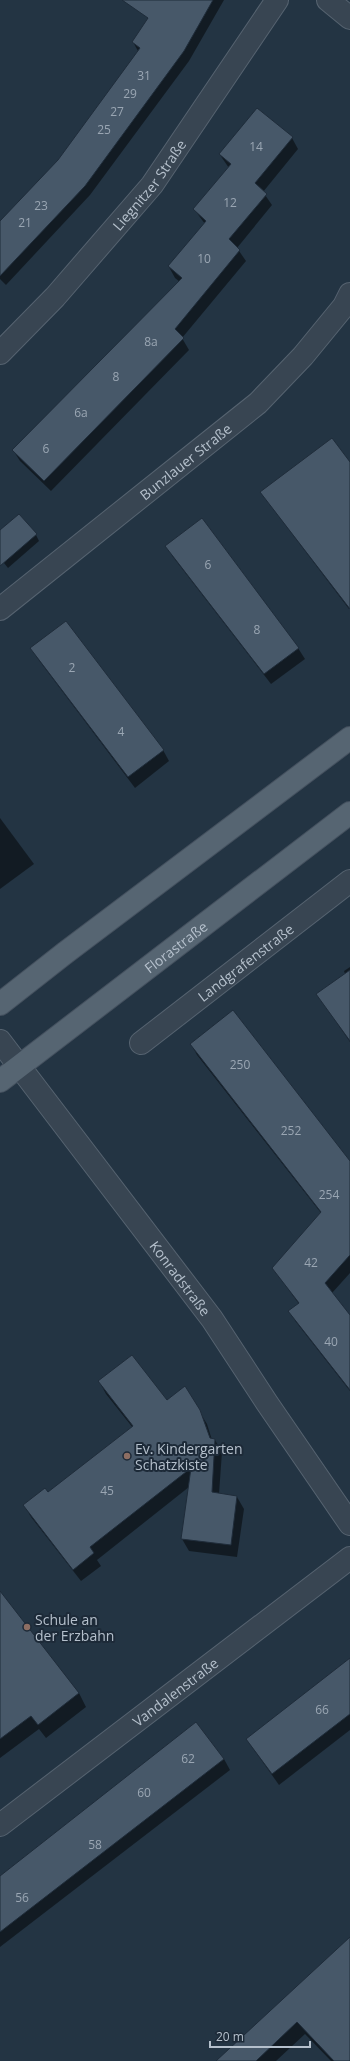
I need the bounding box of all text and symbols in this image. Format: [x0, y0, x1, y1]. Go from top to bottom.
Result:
house number: 31 [137, 67, 151, 84]
house number: 29 [123, 85, 137, 102]
house number: 27 [110, 103, 124, 120]
house number: 25 [97, 121, 111, 138]
street label: Liegnitzer Straße [108, 135, 190, 234]
house number: 14 [249, 138, 263, 155]
house number: 12 [223, 194, 237, 211]
house number: 23 [34, 197, 48, 214]
house number: 21 [18, 214, 32, 231]
house number: 10 [197, 250, 211, 267]
house number: 8a [144, 333, 158, 350]
house number: 8 [113, 368, 120, 385]
house number: 6a [74, 404, 88, 421]
street label: Bunzlauer Straße [135, 418, 235, 504]
house number: 6 [43, 440, 50, 457]
house number: 6 [205, 556, 212, 573]
house number: 8 [254, 621, 261, 638]
house number: 2 [69, 659, 76, 676]
house number: 4 [118, 723, 125, 740]
street label: Florastraße [140, 916, 211, 977]
street label: Landgrafenstraße [194, 919, 297, 1005]
house number: 250 [230, 1056, 250, 1073]
house number: 252 [281, 1122, 301, 1139]
house number: 254 [319, 1186, 339, 1203]
street label: Konradstraße [146, 1237, 215, 1319]
house number: 42 [304, 1254, 318, 1271]
house number: 40 [324, 1333, 338, 1350]
place label: Ev. Kindergarten Schatzkiste [135, 1439, 242, 1474]
marker: Ev. Kindergarten Schatzkiste [122, 1451, 132, 1461]
house number: 45 [100, 1482, 114, 1499]
place label: Schule an der Erzbahn [35, 1610, 114, 1645]
marker: Schule an der Erzbahn [22, 1622, 32, 1632]
street label: Vandalenstraße [128, 1653, 222, 1730]
house number: 66 [315, 1701, 329, 1718]
house number: 62 [181, 1750, 195, 1767]
house number: 60 [137, 1784, 151, 1801]
house number: 58 [88, 1836, 102, 1853]
house number: 56 [15, 1889, 29, 1906]
scale bar [210, 2023, 310, 2049]
text: 20 m [216, 2028, 244, 2045]

